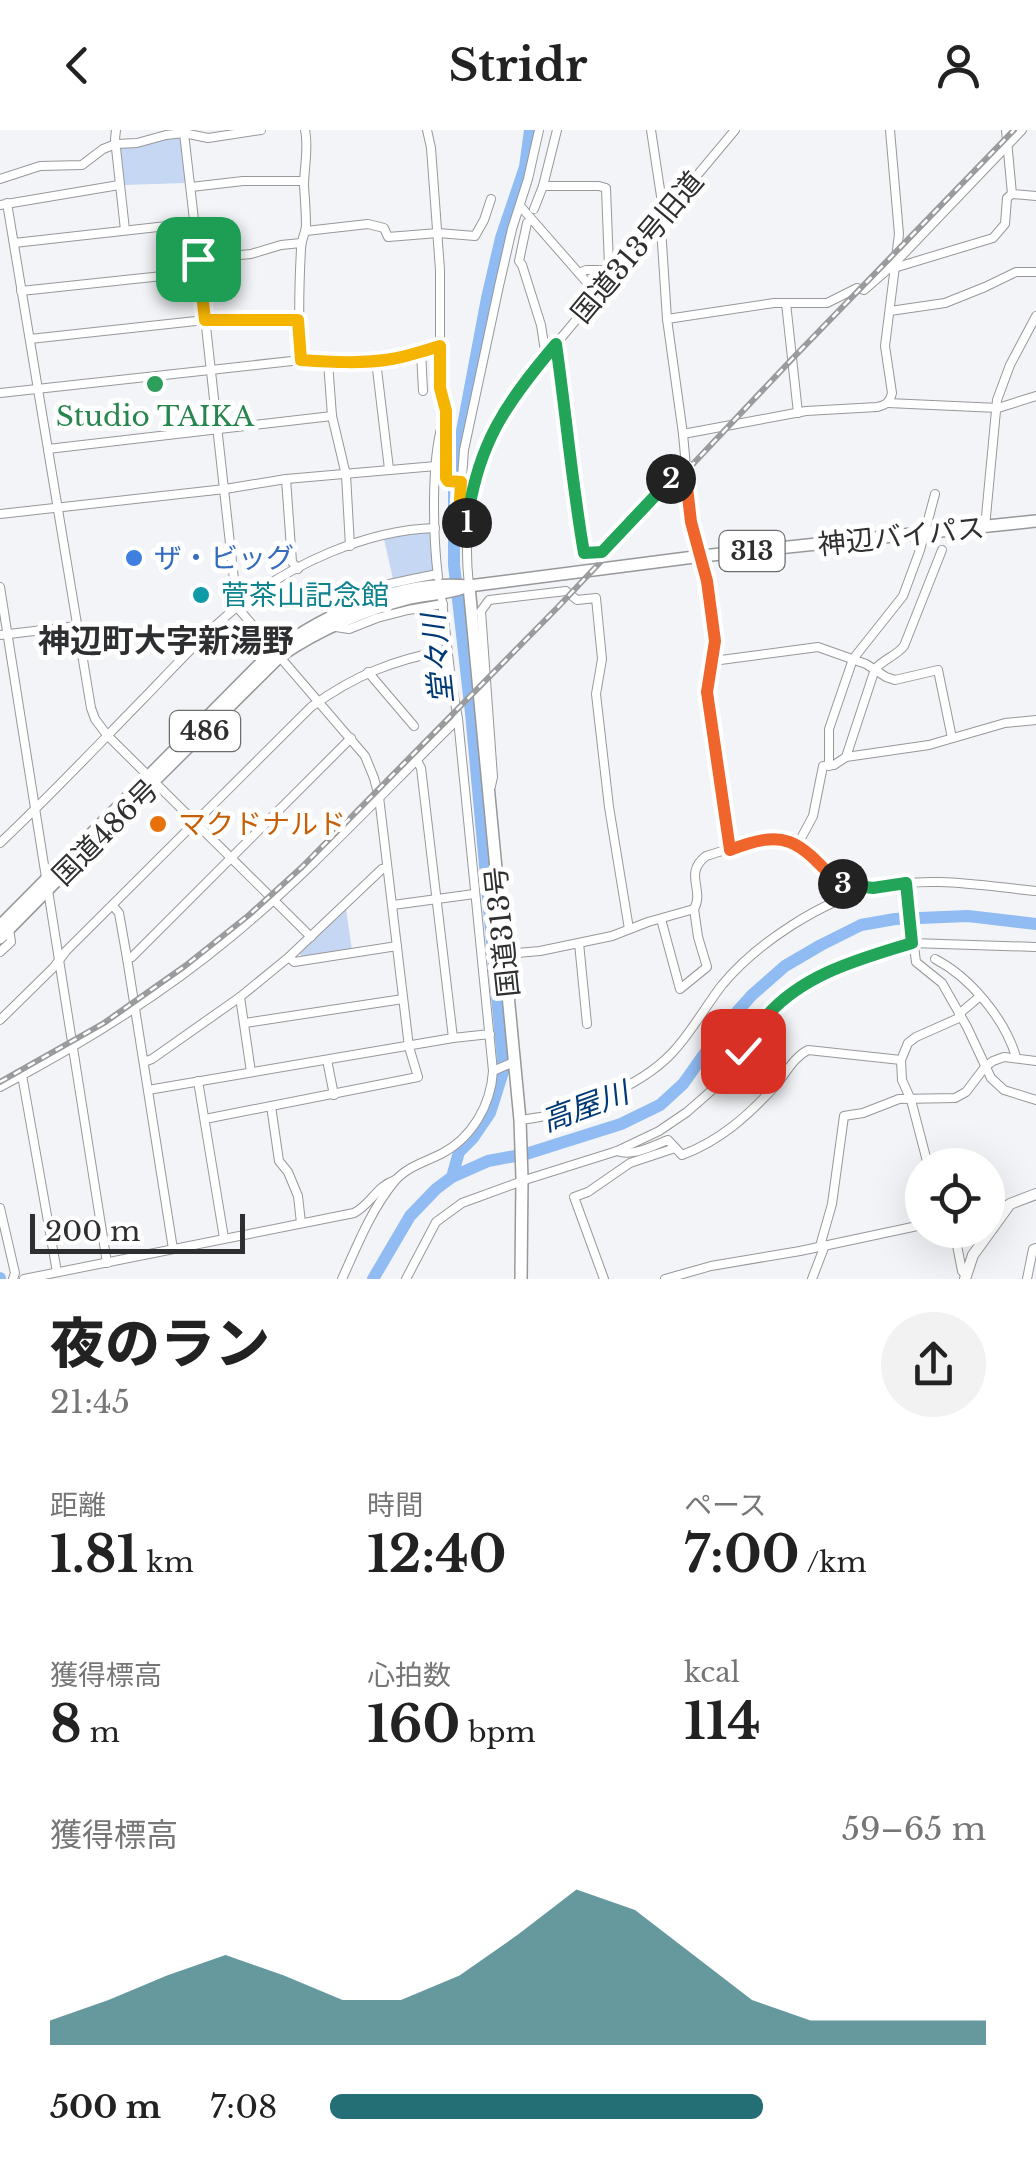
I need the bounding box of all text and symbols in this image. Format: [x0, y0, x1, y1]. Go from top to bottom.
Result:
text: Stridr [448, 37, 588, 93]
icon: back [50, 38, 105, 93]
icon: person [931, 38, 986, 93]
street label: 国道313号旧道 [564, 164, 711, 330]
pin [156, 217, 241, 302]
icon: arrive [171, 232, 226, 287]
marker: Studio TAIKA [144, 373, 166, 395]
place label: Studio TAIKA [56, 399, 255, 434]
pin: 2 [646, 454, 696, 504]
text: 2 [662, 461, 680, 496]
pin: 1 [442, 498, 492, 548]
text: 1 [461, 505, 473, 540]
street label: 神辺バイパス [816, 510, 986, 563]
road number: 313 [720, 531, 784, 571]
place label: ザ・ビッグ [154, 541, 294, 576]
marker: ザ・ビッグ [123, 547, 145, 569]
place label: 菅茶山記念館 [221, 578, 389, 613]
marker: 菅茶山記念館 [190, 584, 212, 606]
water label: 堂々川 [414, 609, 461, 706]
district label: 神辺町大字新湯野 [38, 621, 294, 661]
road number: 486 [170, 711, 240, 751]
street label: 国道486号 [45, 772, 166, 893]
place label: マクドナルド [178, 807, 346, 842]
marker: マクドナルド [147, 813, 169, 835]
pin: 3 [818, 859, 868, 909]
street label: 国道313号 [478, 865, 527, 999]
text: 3 [834, 866, 852, 901]
pin [701, 1009, 786, 1094]
icon: check [716, 1024, 771, 1079]
water label: 高屋川 [536, 1073, 636, 1139]
map controls [905, 1148, 1005, 1248]
button: locate [905, 1148, 1005, 1248]
scale bar [30, 1209, 245, 1254]
text: 200 m [45, 1214, 140, 1249]
text: 夜のラン [50, 1310, 270, 1378]
button: share [881, 1312, 986, 1417]
text: 21:45 [50, 1382, 130, 1422]
text: 距離 [50, 1488, 106, 1523]
text: 時間 [367, 1488, 423, 1523]
text: ペース [684, 1488, 767, 1523]
text: 1.81 [50, 1523, 138, 1586]
text: 12:40 [367, 1523, 507, 1586]
text: 7:00 [684, 1523, 800, 1586]
text: km [138, 1545, 194, 1580]
text: /km [800, 1545, 867, 1580]
text: kcal [684, 1655, 740, 1690]
text: 獲得標高 [50, 1658, 162, 1693]
text: 心拍数 [367, 1658, 451, 1693]
text: 114 [684, 1690, 761, 1753]
text: 8 [50, 1693, 82, 1756]
text: 160 [367, 1693, 460, 1756]
text: m [82, 1715, 120, 1750]
text: bpm [460, 1715, 536, 1750]
text: 59–65 m [842, 1809, 986, 1849]
text: 獲得標高 [50, 1815, 178, 1855]
text: 500 m [50, 2087, 161, 2127]
text: 7:08 [210, 2087, 277, 2127]

